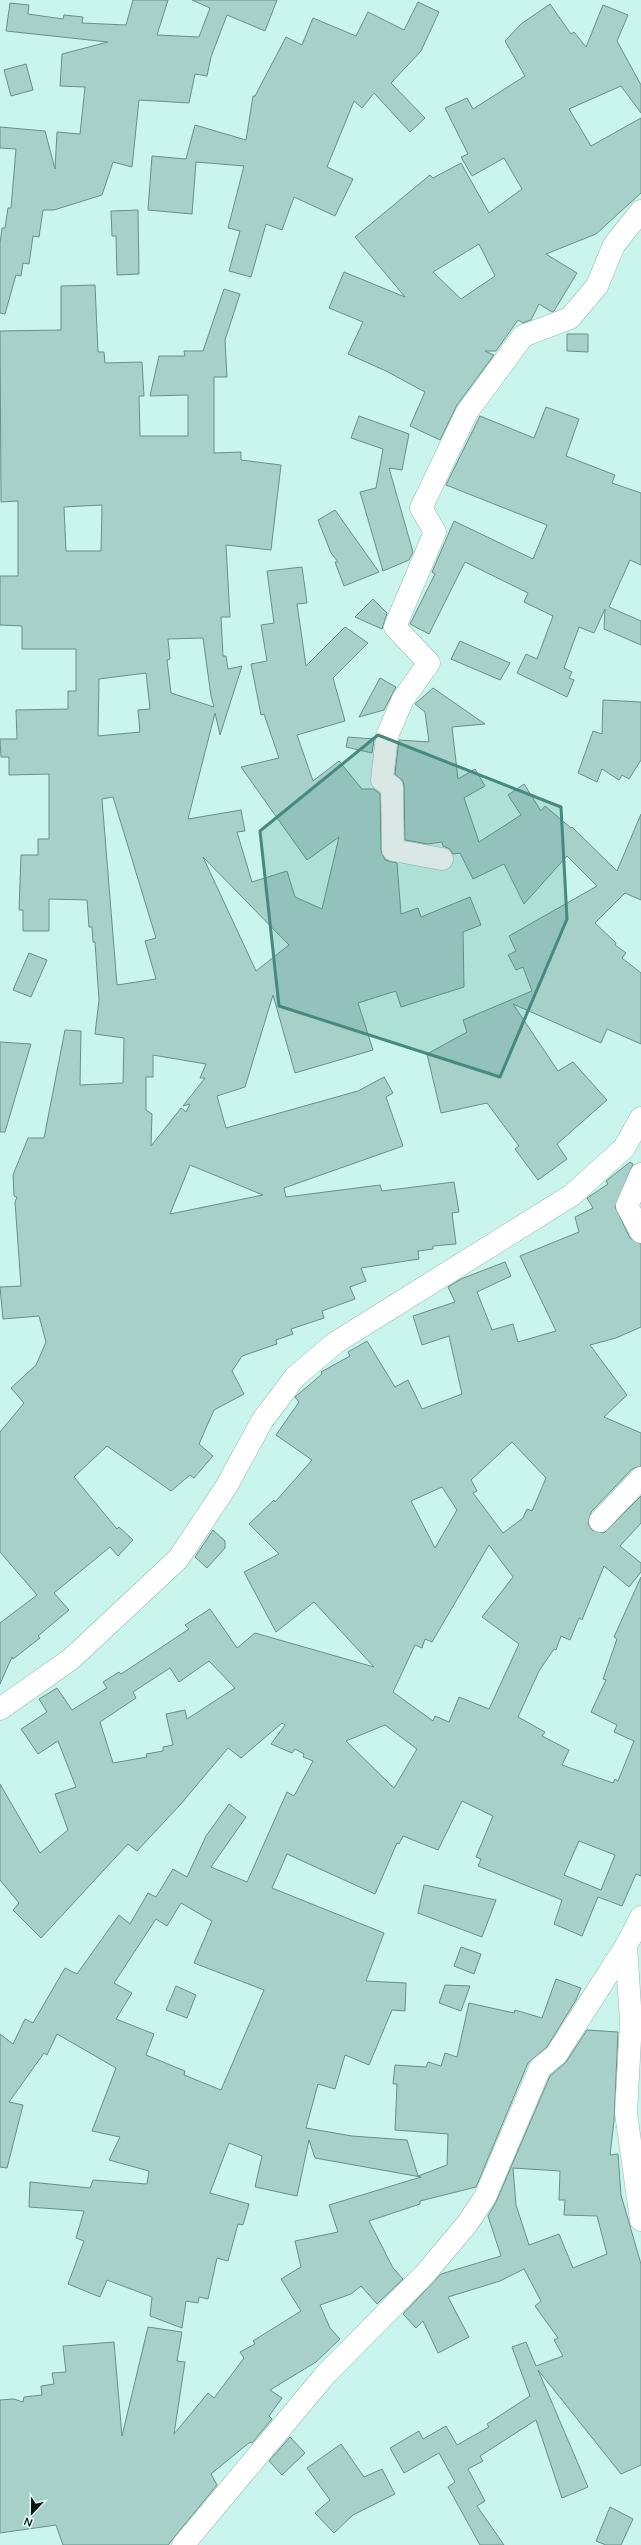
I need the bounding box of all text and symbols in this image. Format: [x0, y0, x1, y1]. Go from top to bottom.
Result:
north arrow [12, 2493, 52, 2533]
text: N [22, 2513, 35, 2530]

